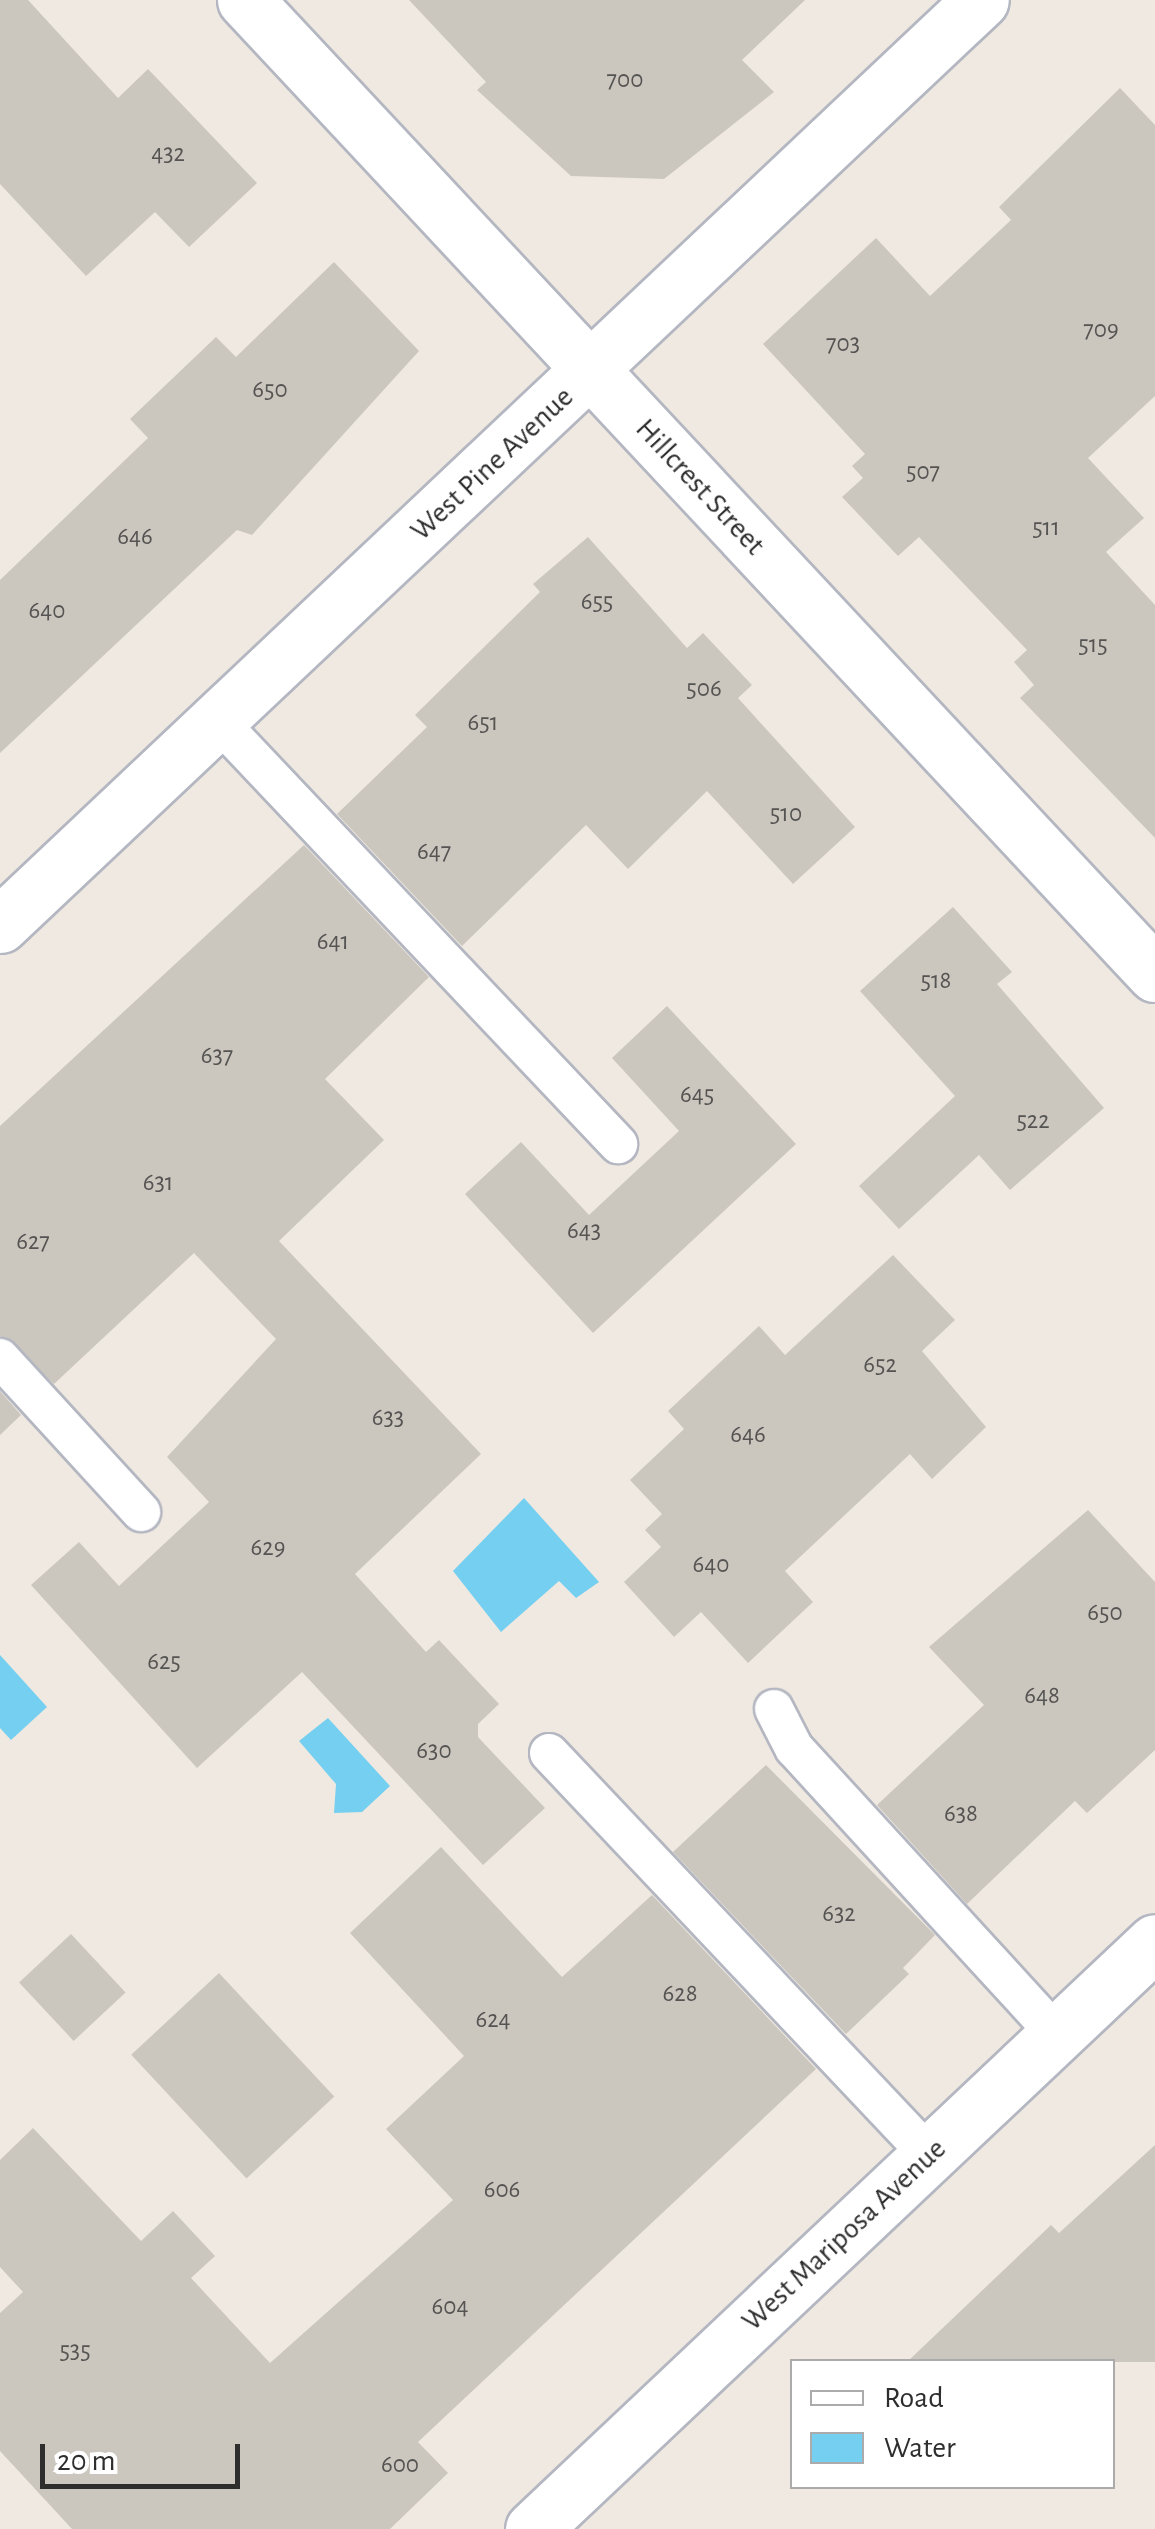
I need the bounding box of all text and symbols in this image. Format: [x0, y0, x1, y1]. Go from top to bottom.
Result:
house number: 700 [607, 65, 643, 95]
house number: 432 [151, 139, 185, 169]
house number: 709 [1083, 315, 1119, 345]
house number: 703 [826, 329, 860, 359]
house number: 650 [252, 375, 288, 405]
street label: West Pine Avenue [403, 379, 581, 549]
street label: Hillcrest Street [628, 411, 772, 563]
house number: 507 [906, 457, 940, 487]
house number: 511 [1032, 513, 1060, 543]
house number: 646 [117, 522, 153, 552]
house number: 655 [581, 587, 613, 617]
house number: 640 [29, 596, 65, 626]
house number: 515 [1078, 630, 1108, 660]
house number: 506 [686, 674, 722, 704]
house number: 651 [468, 708, 498, 738]
house number: 510 [770, 799, 802, 829]
house number: 647 [417, 837, 451, 867]
house number: 641 [317, 927, 349, 957]
house number: 518 [921, 966, 951, 996]
house number: 637 [201, 1041, 233, 1071]
house number: 645 [680, 1080, 714, 1110]
house number: 522 [1016, 1106, 1050, 1136]
house number: 631 [143, 1168, 173, 1198]
house number: 643 [567, 1216, 601, 1246]
house number: 627 [16, 1227, 50, 1257]
house number: 652 [863, 1350, 897, 1380]
house number: 633 [372, 1403, 404, 1433]
house number: 646 [730, 1420, 766, 1450]
house number: 629 [251, 1533, 285, 1563]
house number: 640 [693, 1550, 729, 1580]
house number: 650 [1087, 1598, 1123, 1628]
house number: 625 [147, 1647, 181, 1677]
house number: 648 [1024, 1681, 1060, 1711]
house number: 630 [416, 1736, 452, 1766]
house number: 638 [944, 1799, 978, 1829]
house number: 632 [822, 1899, 856, 1929]
house number: 628 [663, 1979, 697, 2009]
house number: 624 [475, 2005, 511, 2035]
street label: West Mariposa Avenue [734, 2131, 954, 2339]
house number: 606 [484, 2175, 520, 2205]
house number: 604 [432, 2292, 468, 2322]
house number: 535 [59, 2336, 91, 2366]
legend [790, 2359, 1115, 2489]
text: Road [884, 2383, 944, 2413]
scale bar [45, 2424, 245, 2486]
text: Water [884, 2433, 956, 2463]
text: 20 m [57, 2446, 115, 2476]
house number: 600 [381, 2450, 419, 2480]

